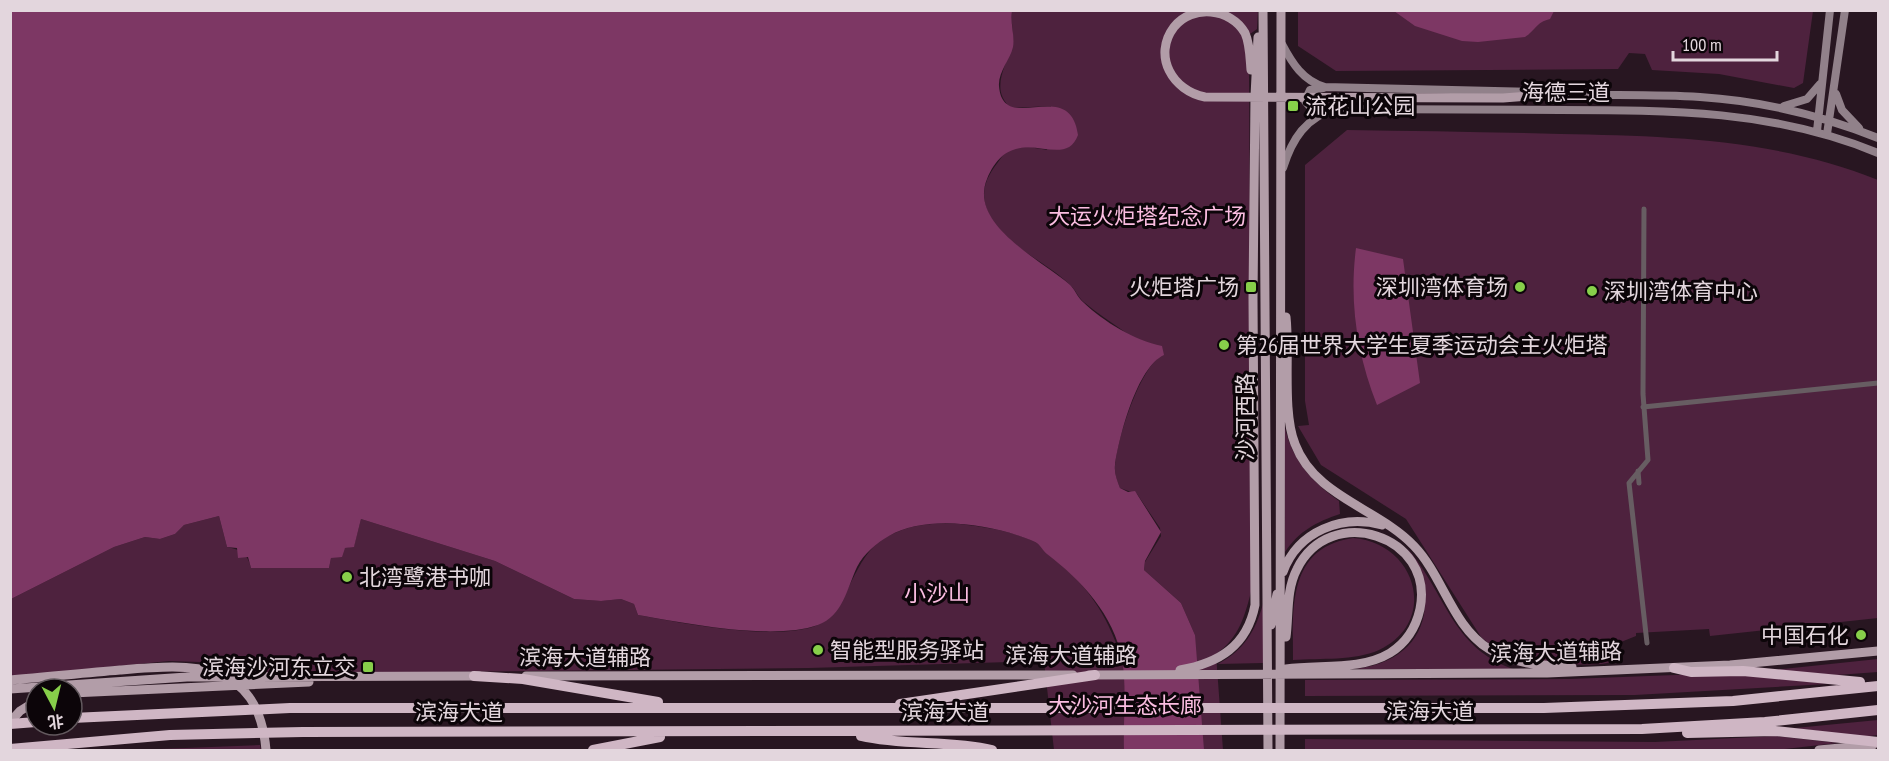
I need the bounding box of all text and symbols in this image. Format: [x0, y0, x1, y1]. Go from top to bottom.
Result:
scale bar [1673, 24, 1776, 62]
text: 100 m [1682, 33, 1722, 56]
street label: 海德三道 [1522, 78, 1610, 106]
place label: 流花山公园 [1305, 92, 1415, 120]
marker: 流花山公园 [1286, 99, 1300, 113]
park label: 大运火炬塔纪念广场 [1048, 202, 1246, 230]
place label: 火炬塔广场 [1129, 273, 1239, 301]
place label: 深圳湾体育场 [1376, 273, 1508, 301]
place label: 深圳湾体育中心 [1604, 277, 1758, 305]
marker: 火炬塔广场 [1244, 280, 1258, 294]
marker: 深圳湾体育场 [1513, 280, 1527, 294]
marker: 深圳湾体育中心 [1585, 284, 1599, 298]
place label: 第26届世界大学生夏季运动会主火炬塔 [1236, 331, 1608, 359]
marker: 第26届世界大学生夏季运动会主火炬塔 [1217, 338, 1231, 352]
street label: 沙河西路 [1231, 373, 1259, 461]
place label: 北湾鹭港书咖 [359, 563, 491, 591]
marker: 北湾鹭港书咖 [340, 570, 354, 584]
park label: 小沙山 [904, 579, 970, 607]
place label: 中国石化 [1761, 621, 1849, 649]
marker: 中国石化 [1854, 628, 1868, 642]
place label: 智能型服务驿站 [830, 636, 984, 664]
street label: 滨海大道辅路 [1490, 637, 1622, 667]
street label: 滨海大道辅路 [1005, 641, 1137, 669]
street label: 滨海大道辅路 [519, 643, 651, 671]
marker: 智能型服务驿站 [811, 643, 825, 657]
place label: 滨海沙河东立交 [202, 653, 356, 681]
marker: 滨海沙河东立交 [361, 660, 375, 674]
north arrow [24, 677, 84, 737]
park label: 大沙河生态长廊 [1048, 691, 1202, 719]
street label: 滨海大道 [1386, 697, 1474, 725]
street label: 滨海大道 [415, 698, 503, 726]
street label: 滨海大道 [901, 698, 989, 726]
text: 北 [47, 711, 65, 733]

